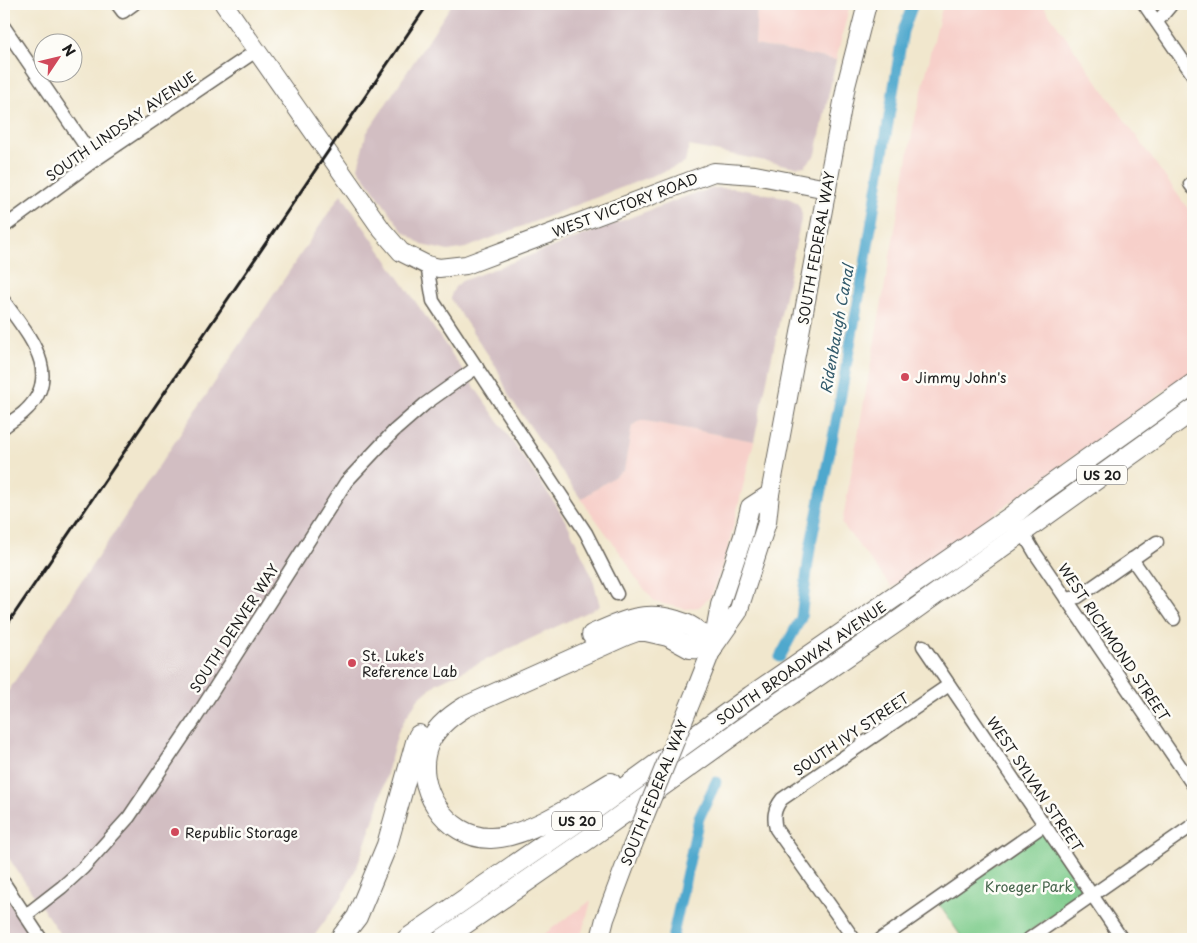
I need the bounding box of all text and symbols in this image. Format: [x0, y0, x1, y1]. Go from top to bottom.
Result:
north arrow [32, 32, 82, 82]
text: N [57, 40, 81, 61]
street label: SOUTH LINDSAY AVENUE [41, 66, 201, 186]
street label: WEST VICTORY ROAD [549, 167, 701, 243]
street label: SOUTH FEDERAL WAY [792, 170, 840, 326]
water label: Ridenbaugh Canal [813, 260, 859, 395]
place label: Jimmy John's [915, 367, 1006, 388]
marker: Jimmy John's [899, 371, 911, 383]
road number: US 20 [1077, 466, 1127, 484]
street label: SOUTH DENVER WAY [184, 559, 284, 697]
street label: WEST RICHMOND STREET [1053, 559, 1175, 726]
street label: SOUTH BROADWAY AVENUE [712, 596, 890, 730]
place label: St. Luke's Reference Lab [362, 645, 457, 682]
marker: St. Luke's Reference Lab [346, 657, 358, 669]
street label: SOUTH IVY STREET [789, 687, 914, 781]
street label: WEST SYLVAN STREET [982, 712, 1088, 856]
street label: SOUTH FEDERAL WAY [615, 717, 693, 869]
road number: US 20 [552, 811, 602, 830]
place label: Republic Storage [185, 822, 298, 843]
marker: Republic Storage [169, 826, 181, 838]
park label: Kroeger Park [985, 876, 1074, 897]

